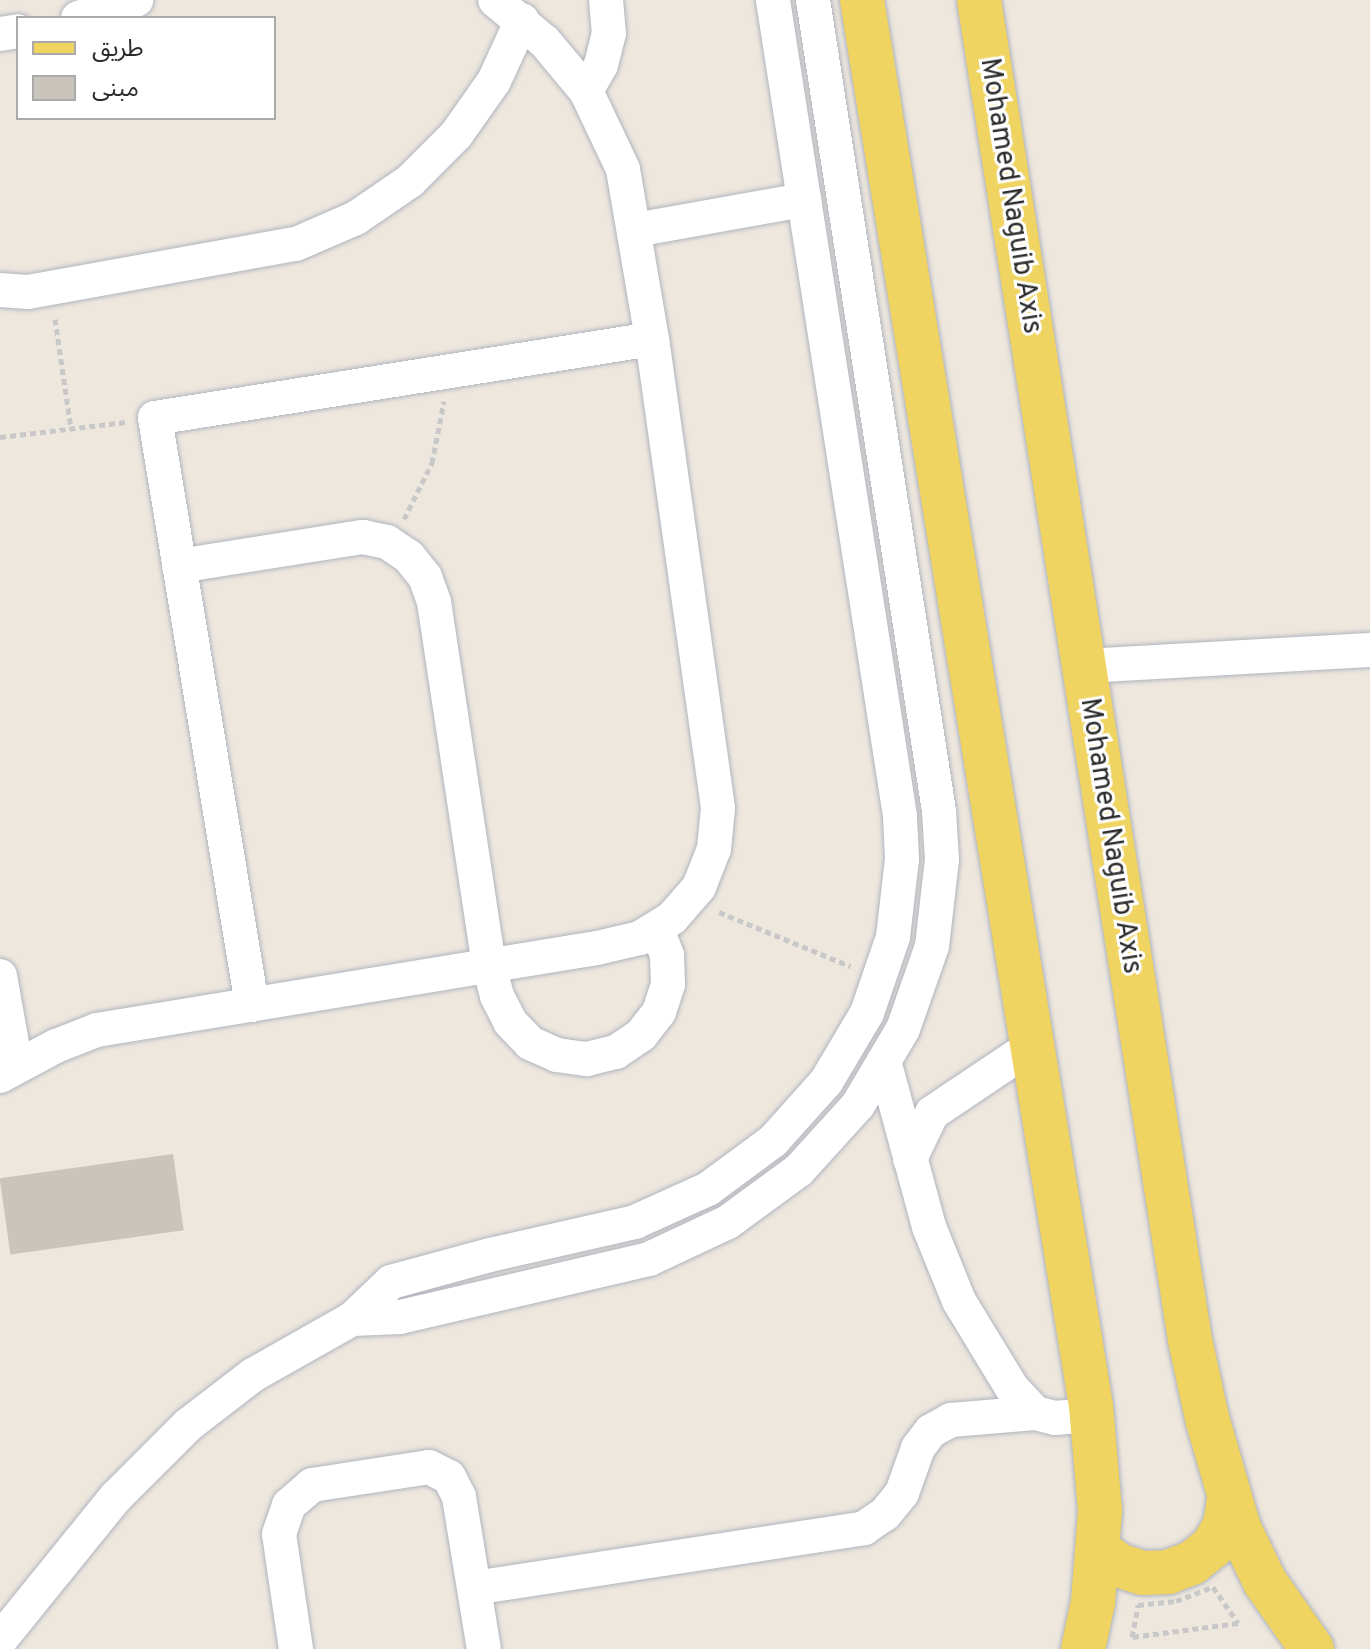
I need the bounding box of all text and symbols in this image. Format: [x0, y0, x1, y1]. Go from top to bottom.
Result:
legend [16, 16, 276, 120]
text: طريق [92, 35, 144, 65]
street label: Mohamed Naguib Axis [972, 55, 1048, 337]
text: مبنى [92, 75, 139, 105]
street label: Mohamed Naguib Axis [1072, 695, 1148, 977]

